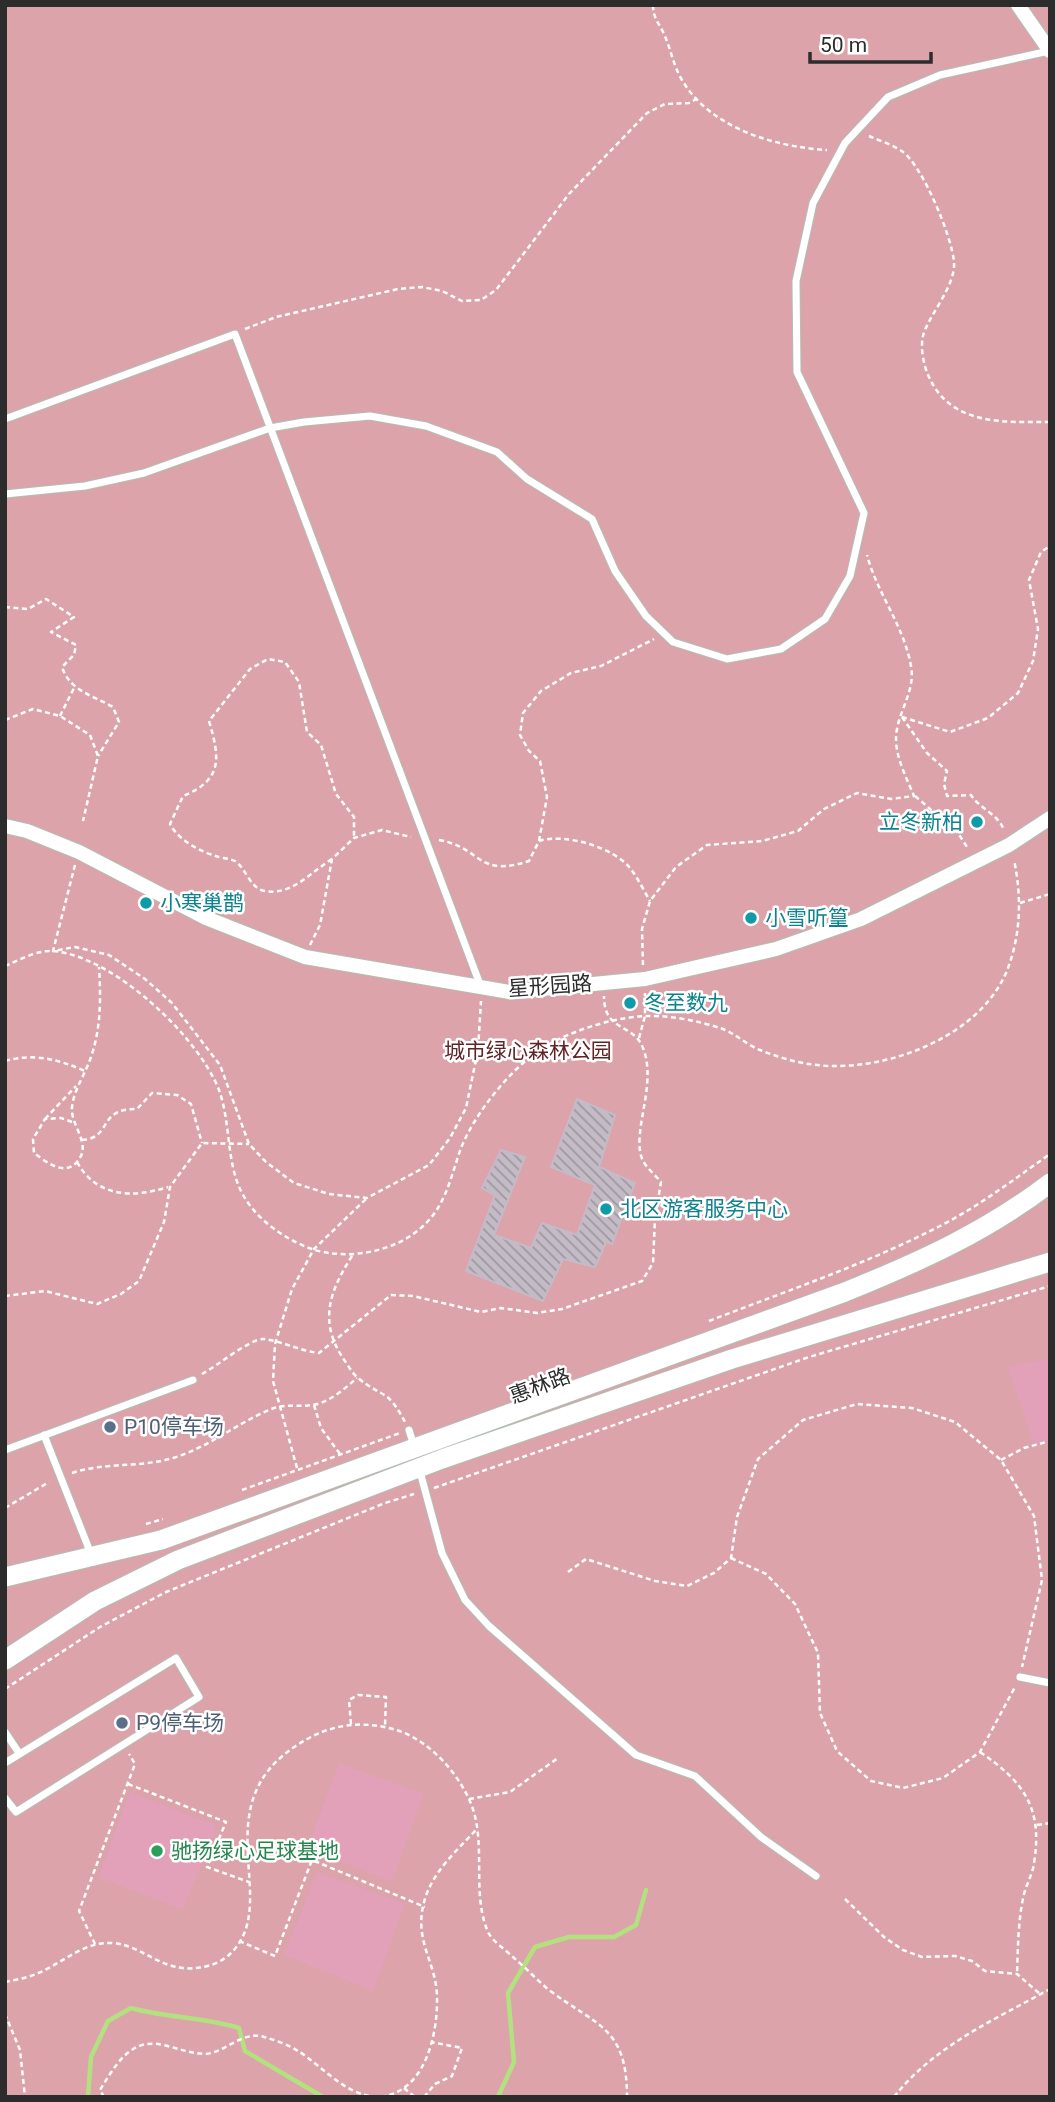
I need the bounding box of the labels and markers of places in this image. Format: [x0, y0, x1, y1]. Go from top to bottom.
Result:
place label: 立冬新柏 [879, 810, 963, 834]
marker: 立冬新柏 [969, 814, 985, 830]
place label: 小寒巢鹊 [160, 891, 244, 915]
marker: 小寒巢鹊 [138, 895, 154, 911]
place label: 小雪听篁 [765, 906, 849, 930]
marker: 小雪听篁 [743, 910, 759, 926]
place label: 冬至数九 [644, 991, 728, 1015]
marker: 冬至数九 [622, 995, 638, 1011]
place label: 北区游客服务中心 [620, 1197, 788, 1221]
marker: 北区游客服务中心 [598, 1201, 614, 1217]
place label: P10停车场 [124, 1415, 224, 1439]
marker: P10停车场 [102, 1419, 118, 1435]
place label: P9停车场 [136, 1711, 224, 1735]
marker: P9停车场 [114, 1715, 130, 1731]
place label: 驰扬绿心足球基地 [171, 1839, 339, 1863]
marker: 驰扬绿心足球基地 [149, 1843, 165, 1859]

